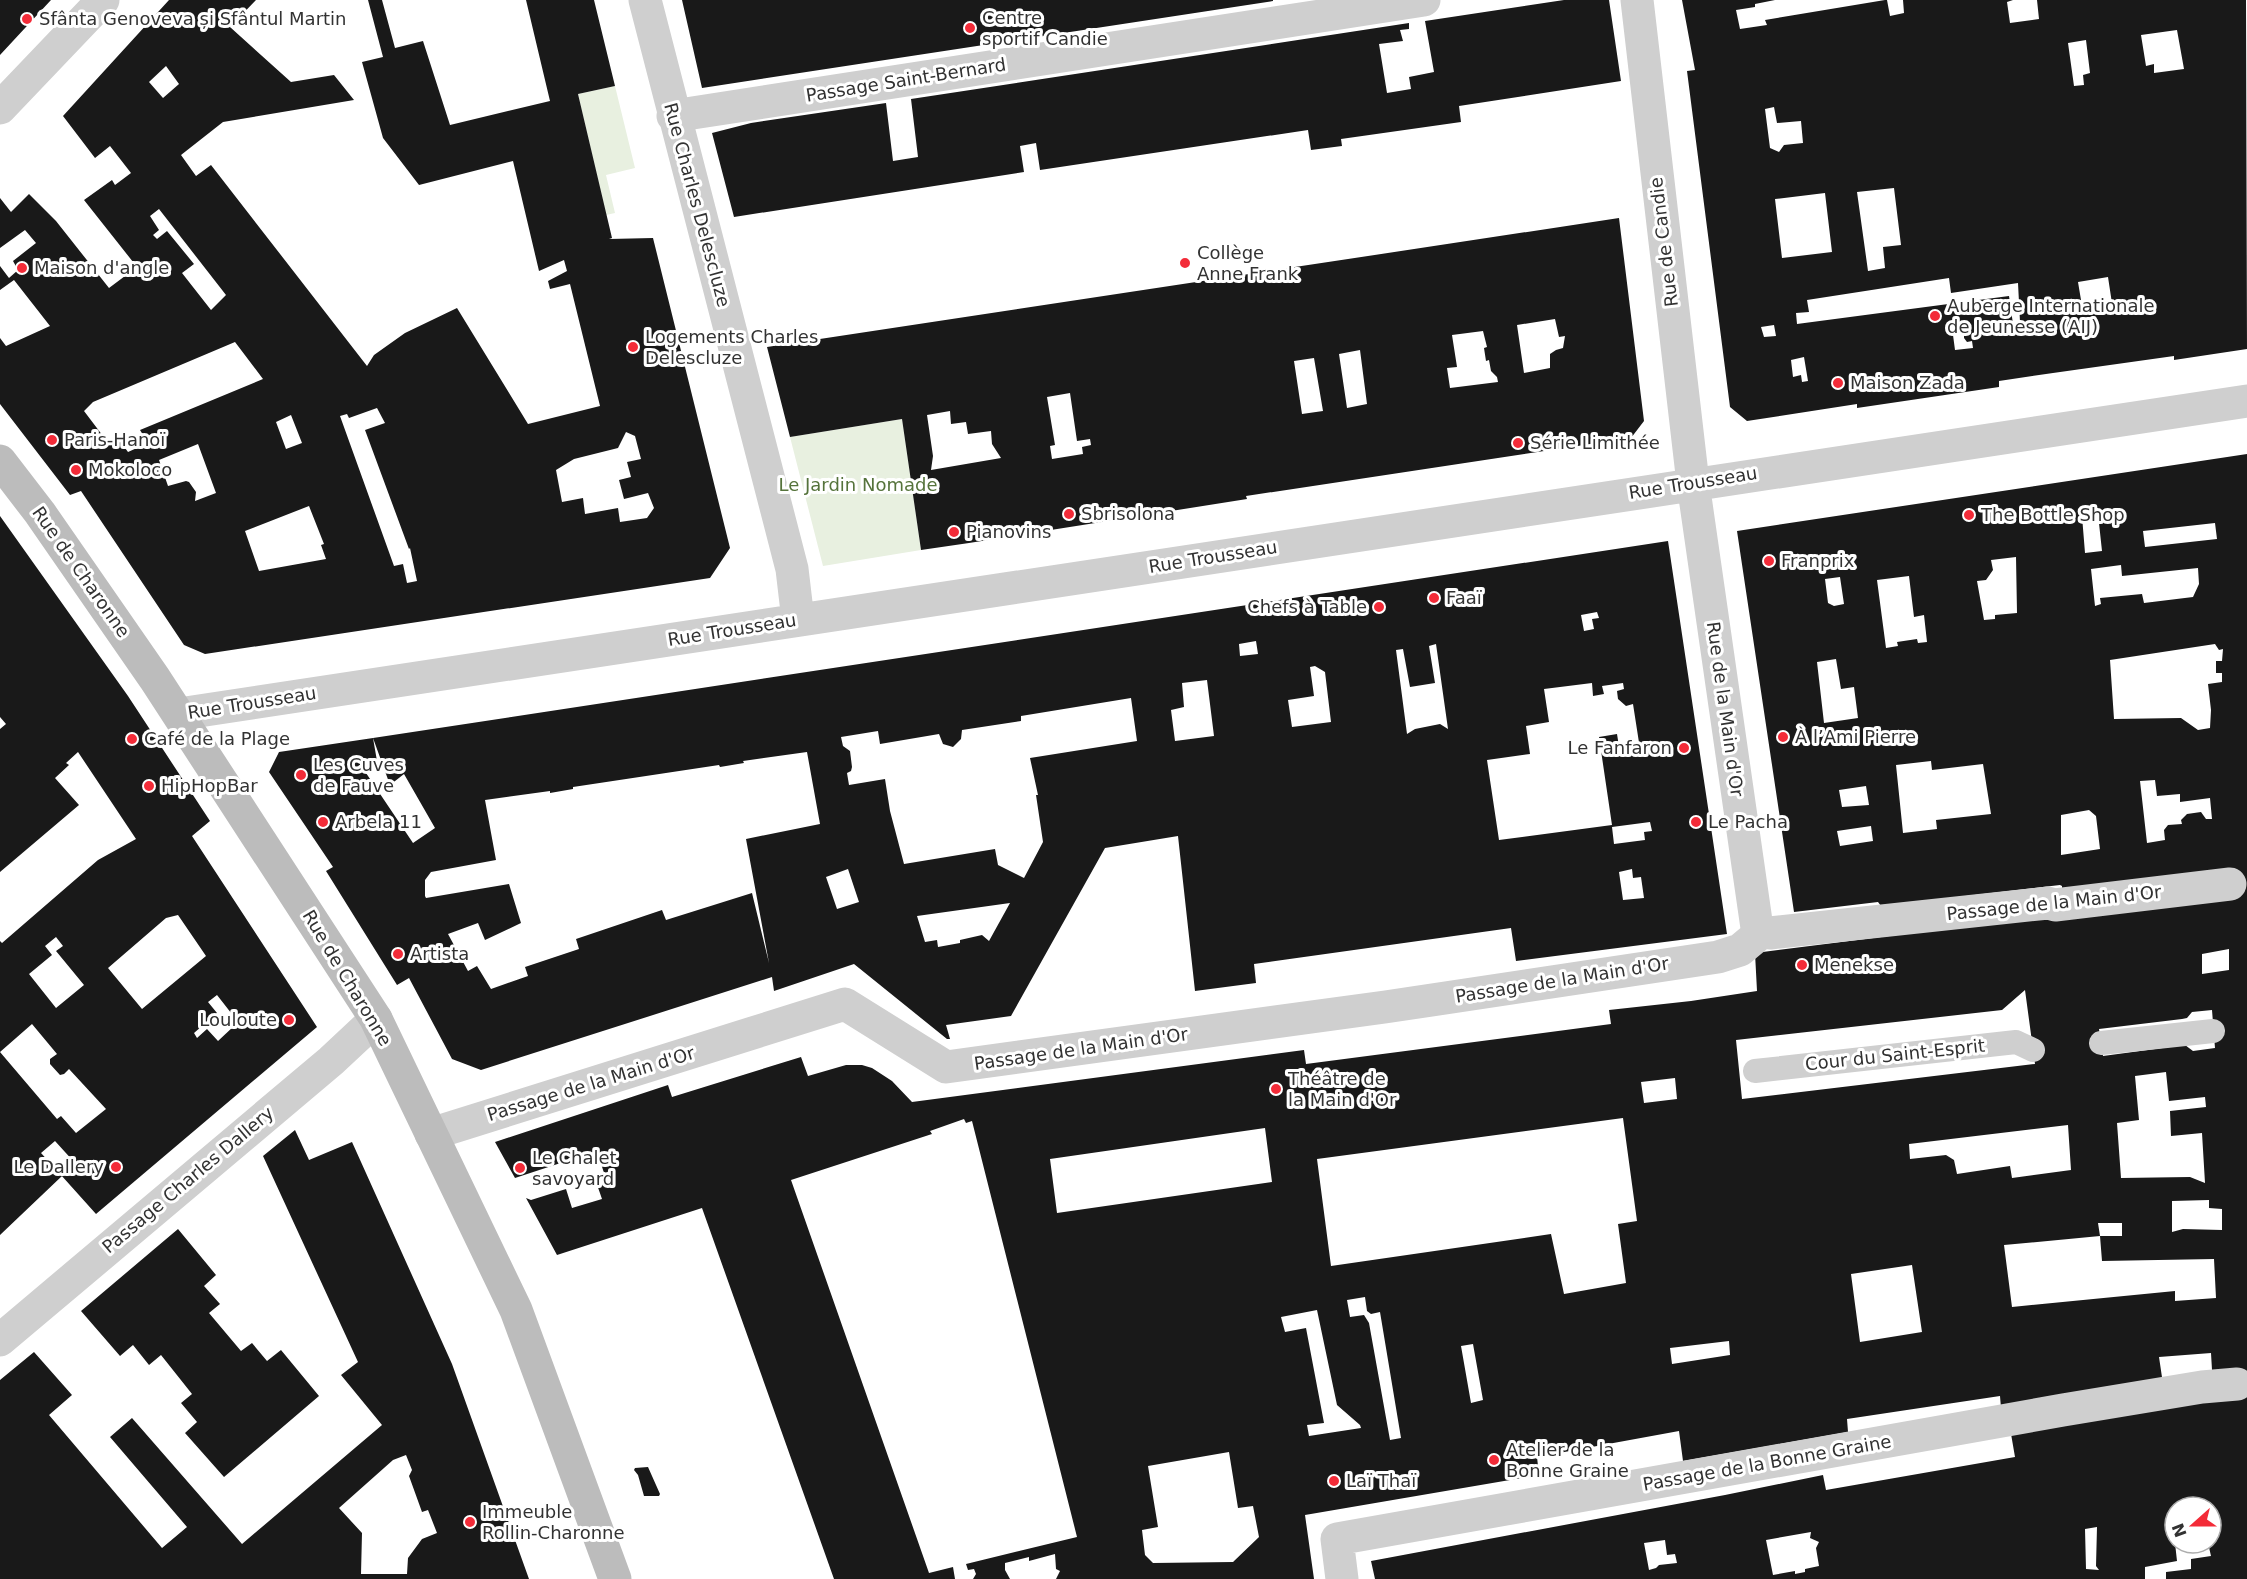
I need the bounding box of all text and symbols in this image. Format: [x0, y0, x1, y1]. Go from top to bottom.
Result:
place label: Centre sportif Candie [982, 7, 1108, 49]
place label: Sfânta Genoveva și Sfântul Martin [39, 8, 347, 29]
marker: Sfânta Genoveva și Sfântul Martin [20, 12, 34, 26]
marker: Centre sportif Candie [963, 21, 977, 35]
street label: Passage Saint-Bernard [804, 53, 1007, 106]
street label: Rue Charles Delescluze [660, 100, 735, 309]
street label: Rue de Candie [1645, 176, 1682, 308]
place label: Collège Anne Frank [1197, 242, 1299, 284]
marker: Collège Anne Frank [1178, 256, 1192, 270]
place label: Maison d'angle [34, 257, 169, 278]
marker: Maison d'angle [15, 261, 29, 275]
place label: Auberge Internationale de Jeunesse (AIJ) [1947, 295, 2154, 337]
marker: Auberge Internationale de Jeunesse (AIJ) [1928, 309, 1942, 323]
place label: Logements Charles Delescluze [645, 326, 818, 368]
marker: Logements Charles Delescluze [626, 340, 640, 354]
place label: Maison Zada [1850, 372, 1965, 393]
marker: Maison Zada [1831, 376, 1845, 390]
place label: Paris-Hanoï [64, 429, 166, 450]
place label: Série Limithée [1530, 432, 1660, 453]
marker: Paris-Hanoï [45, 433, 59, 447]
marker: Série Limithée [1511, 436, 1525, 450]
place label: Mokoloco [88, 459, 172, 480]
street label: Rue Trousseau [1627, 462, 1759, 503]
marker: Mokoloco [69, 463, 83, 477]
park label: Le Jardin Nomade [778, 474, 938, 495]
street label: Rue de Charonne [28, 502, 134, 641]
place label: Sbrisolona [1081, 503, 1175, 524]
place label: The Bottle Shop [1980, 504, 2125, 525]
marker: Sbrisolona [1062, 507, 1076, 521]
marker: The Bottle Shop [1962, 508, 1976, 522]
place label: Pianovins [966, 521, 1051, 542]
marker: Pianovins [947, 525, 961, 539]
street label: Rue Trousseau [1147, 536, 1279, 577]
place label: Franprix [1781, 550, 1855, 571]
marker: Franprix [1762, 554, 1776, 568]
place label: Faaï [1446, 587, 1483, 608]
marker: Faaï [1427, 591, 1441, 605]
place label: Chefs à Table [1247, 596, 1367, 617]
marker: Chefs à Table [1372, 600, 1386, 614]
street label: Rue Trousseau [666, 609, 798, 650]
street label: Rue de la Main d'Or [1703, 620, 1748, 798]
street label: Rue Trousseau [186, 682, 318, 723]
place label: À l’Ami Pierre [1795, 726, 1916, 747]
place label: Café de la Plage [144, 728, 290, 749]
marker: À l’Ami Pierre [1776, 730, 1790, 744]
marker: Café de la Plage [125, 732, 139, 746]
place label: Le Fanfaron [1568, 737, 1672, 758]
marker: Le Fanfaron [1677, 741, 1691, 755]
place label: Les Cuves de Fauve [313, 754, 404, 796]
marker: Les Cuves de Fauve [294, 768, 308, 782]
place label: HipHopBar [161, 775, 258, 796]
marker: HipHopBar [142, 779, 156, 793]
place label: Arbela 11 [335, 811, 422, 832]
place label: Le Pacha [1708, 811, 1788, 832]
marker: Arbela 11 [316, 815, 330, 829]
marker: Le Pacha [1689, 815, 1703, 829]
street label: Passage de la Main d'Or [1946, 881, 2163, 924]
street label: Rue de Charonne [299, 906, 396, 1050]
place label: Artista [410, 943, 469, 964]
marker: Artista [391, 947, 405, 961]
street label: Passage de la Main d'Or [1454, 952, 1671, 1007]
place label: Menekse [1814, 954, 1894, 975]
marker: Menekse [1795, 958, 1809, 972]
place label: Louloute [199, 1009, 277, 1030]
marker: Louloute [282, 1013, 296, 1027]
street label: Passage de la Main d'Or [973, 1023, 1190, 1074]
street label: Cour du Saint-Esprit [1804, 1035, 1986, 1074]
street label: Passage de la Main d'Or [485, 1042, 698, 1125]
place label: Théâtre de la Main d'Or [1287, 1068, 1397, 1110]
marker: Théâtre de la Main d'Or [1269, 1082, 1283, 1096]
street label: Passage Charles Dallery [98, 1102, 278, 1257]
place label: Le Chalet savoyard [532, 1147, 617, 1189]
place label: Le Dallery [13, 1156, 104, 1177]
marker: Le Dallery [109, 1160, 123, 1174]
marker: Le Chalet savoyard [513, 1161, 527, 1175]
street label: Passage de la Bonne Graine [1641, 1430, 1893, 1495]
place label: Atelier de la Bonne Graine [1506, 1439, 1629, 1481]
marker: Atelier de la Bonne Graine [1487, 1453, 1501, 1467]
place label: Laï Thaï [1346, 1470, 1417, 1491]
marker: Laï Thaï [1327, 1474, 1341, 1488]
north arrow [2163, 1495, 2223, 1555]
place label: Immeuble Rollin-Charonne [482, 1501, 625, 1543]
marker: Immeuble Rollin-Charonne [463, 1515, 477, 1529]
text: N [2168, 1521, 2191, 1540]

